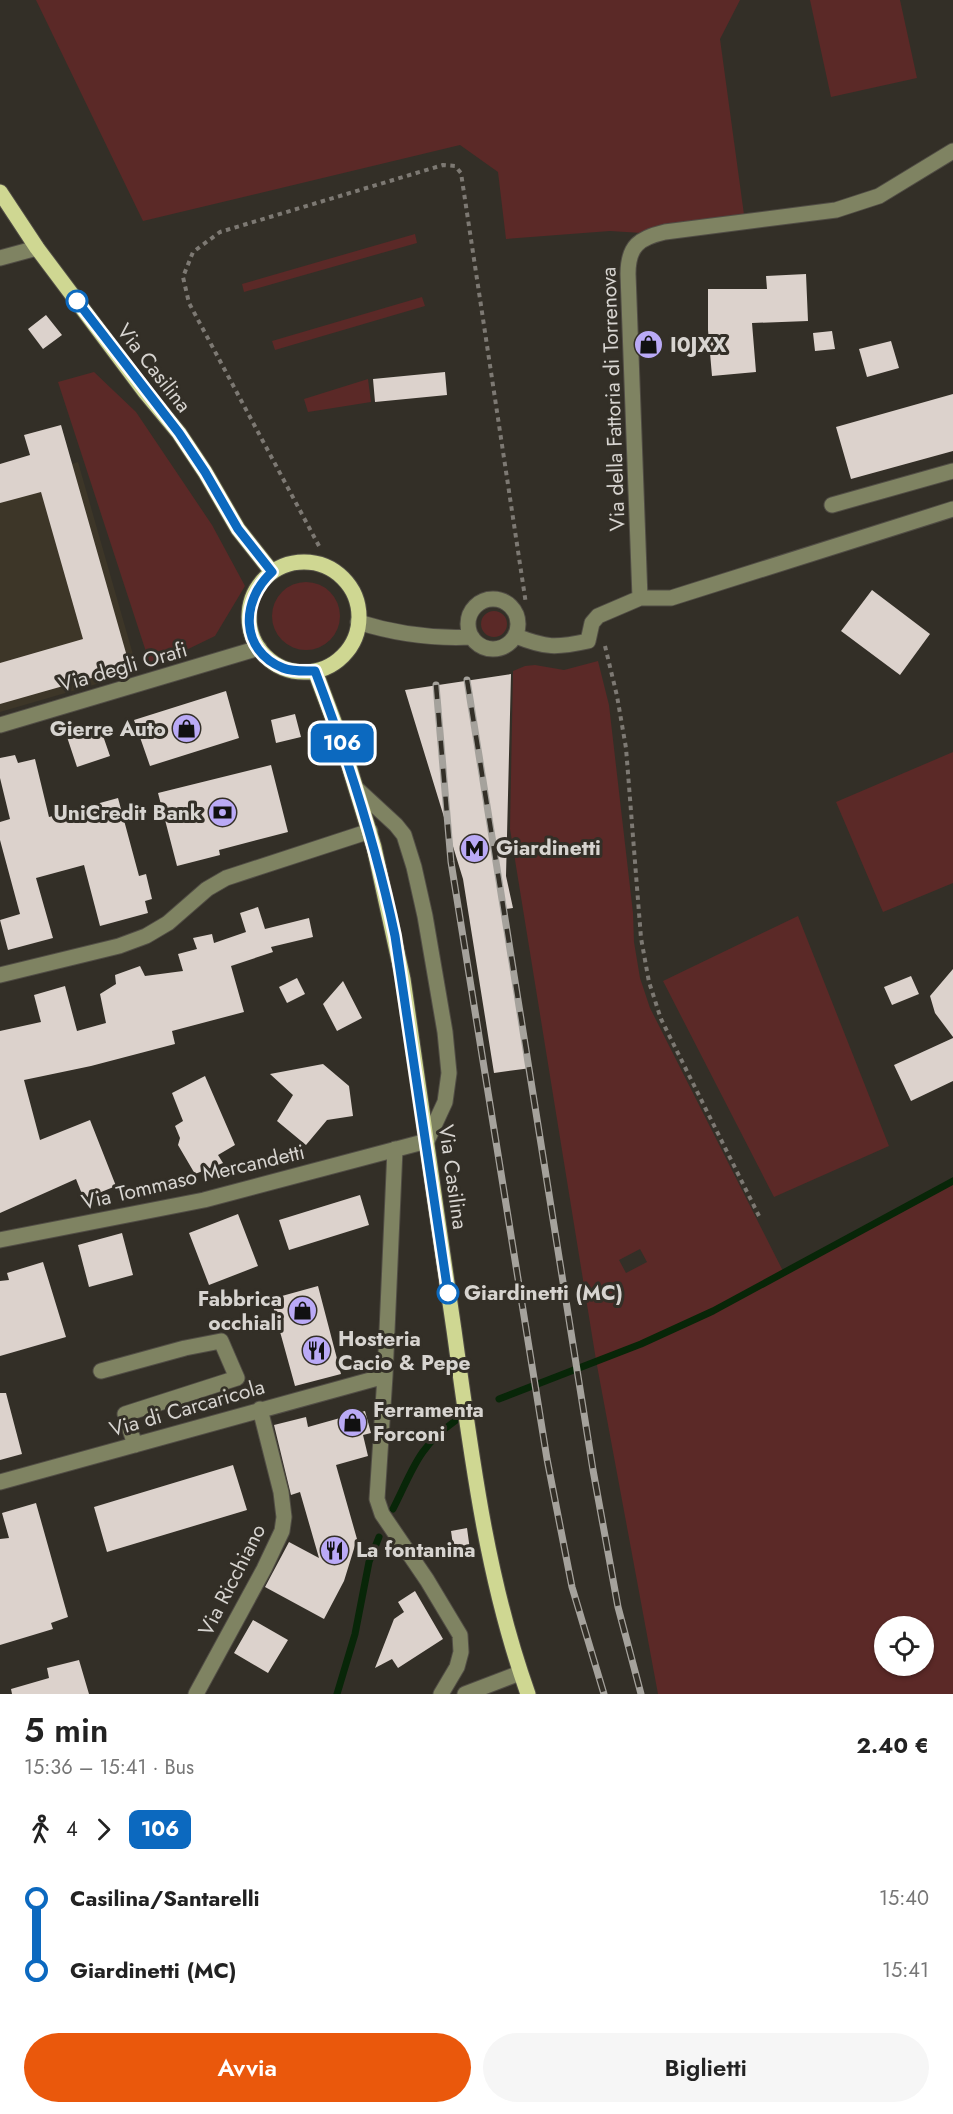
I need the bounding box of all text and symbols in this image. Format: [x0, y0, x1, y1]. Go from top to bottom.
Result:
street label: Via della Fattoria di Torrenova [593, 266, 633, 532]
unlabelled marker [66, 290, 88, 312]
street label: Via Casilina [110, 317, 198, 419]
shop icon: I0JXX [633, 329, 665, 361]
place label: I0JXX [670, 330, 727, 360]
street label: Via degli Orafi [55, 634, 191, 700]
shop icon: Gierre Auto [171, 713, 203, 745]
place label: Gierre Auto [50, 714, 166, 744]
line badge: 106 [308, 724, 376, 762]
text: 106 [323, 728, 361, 758]
bank icon: UniCredit Bank [207, 797, 239, 829]
place label: UniCredit Bank [53, 798, 202, 828]
metro station icon: Giardinetti [459, 832, 491, 864]
place label: Giardinetti [496, 833, 601, 863]
street label: Via Casilina [431, 1123, 475, 1231]
street label: Via Tommaso Mercandetti [78, 1137, 308, 1217]
place label: Giardinetti (MC) [464, 1278, 623, 1308]
marker: Giardinetti (MC) [437, 1282, 459, 1304]
place label: Fabbrica occhiali [198, 1284, 282, 1338]
shop icon: Fabbrica occhiali [287, 1295, 319, 1327]
place label: Hosteria Cacio & Pepe [338, 1324, 470, 1378]
restaurant icon: Hosteria Cacio & Pepe [301, 1335, 333, 1367]
street label: Via di Carcaricola [106, 1372, 268, 1444]
place label: Ferramenta Forconi [373, 1395, 484, 1449]
shop icon: Ferramenta Forconi [336, 1406, 368, 1438]
street label: Via Ricchiano [191, 1519, 273, 1641]
restaurant icon: La fontanina [319, 1534, 351, 1566]
place label: La fontanina [356, 1535, 476, 1565]
map controls [874, 1616, 934, 1676]
button: locate [874, 1616, 934, 1676]
text: 5 min [24, 1707, 108, 1754]
text: 2.40 € [857, 1729, 929, 1761]
text: 15:36 – 15:41 · Bus [24, 1753, 194, 1782]
icon: walk [24, 1813, 57, 1846]
icon: forward [87, 1813, 120, 1846]
text: 106 [141, 1814, 179, 1844]
text: 4 [66, 1815, 78, 1844]
text: Casilina/Santarelli [70, 1882, 260, 1914]
text: 15:40 [879, 1884, 929, 1913]
text: Giardinetti (MC) [70, 1954, 236, 1986]
text: 15:41 [882, 1956, 929, 1985]
button: Avvia [24, 2033, 471, 2102]
button: Biglietti [483, 2033, 929, 2102]

